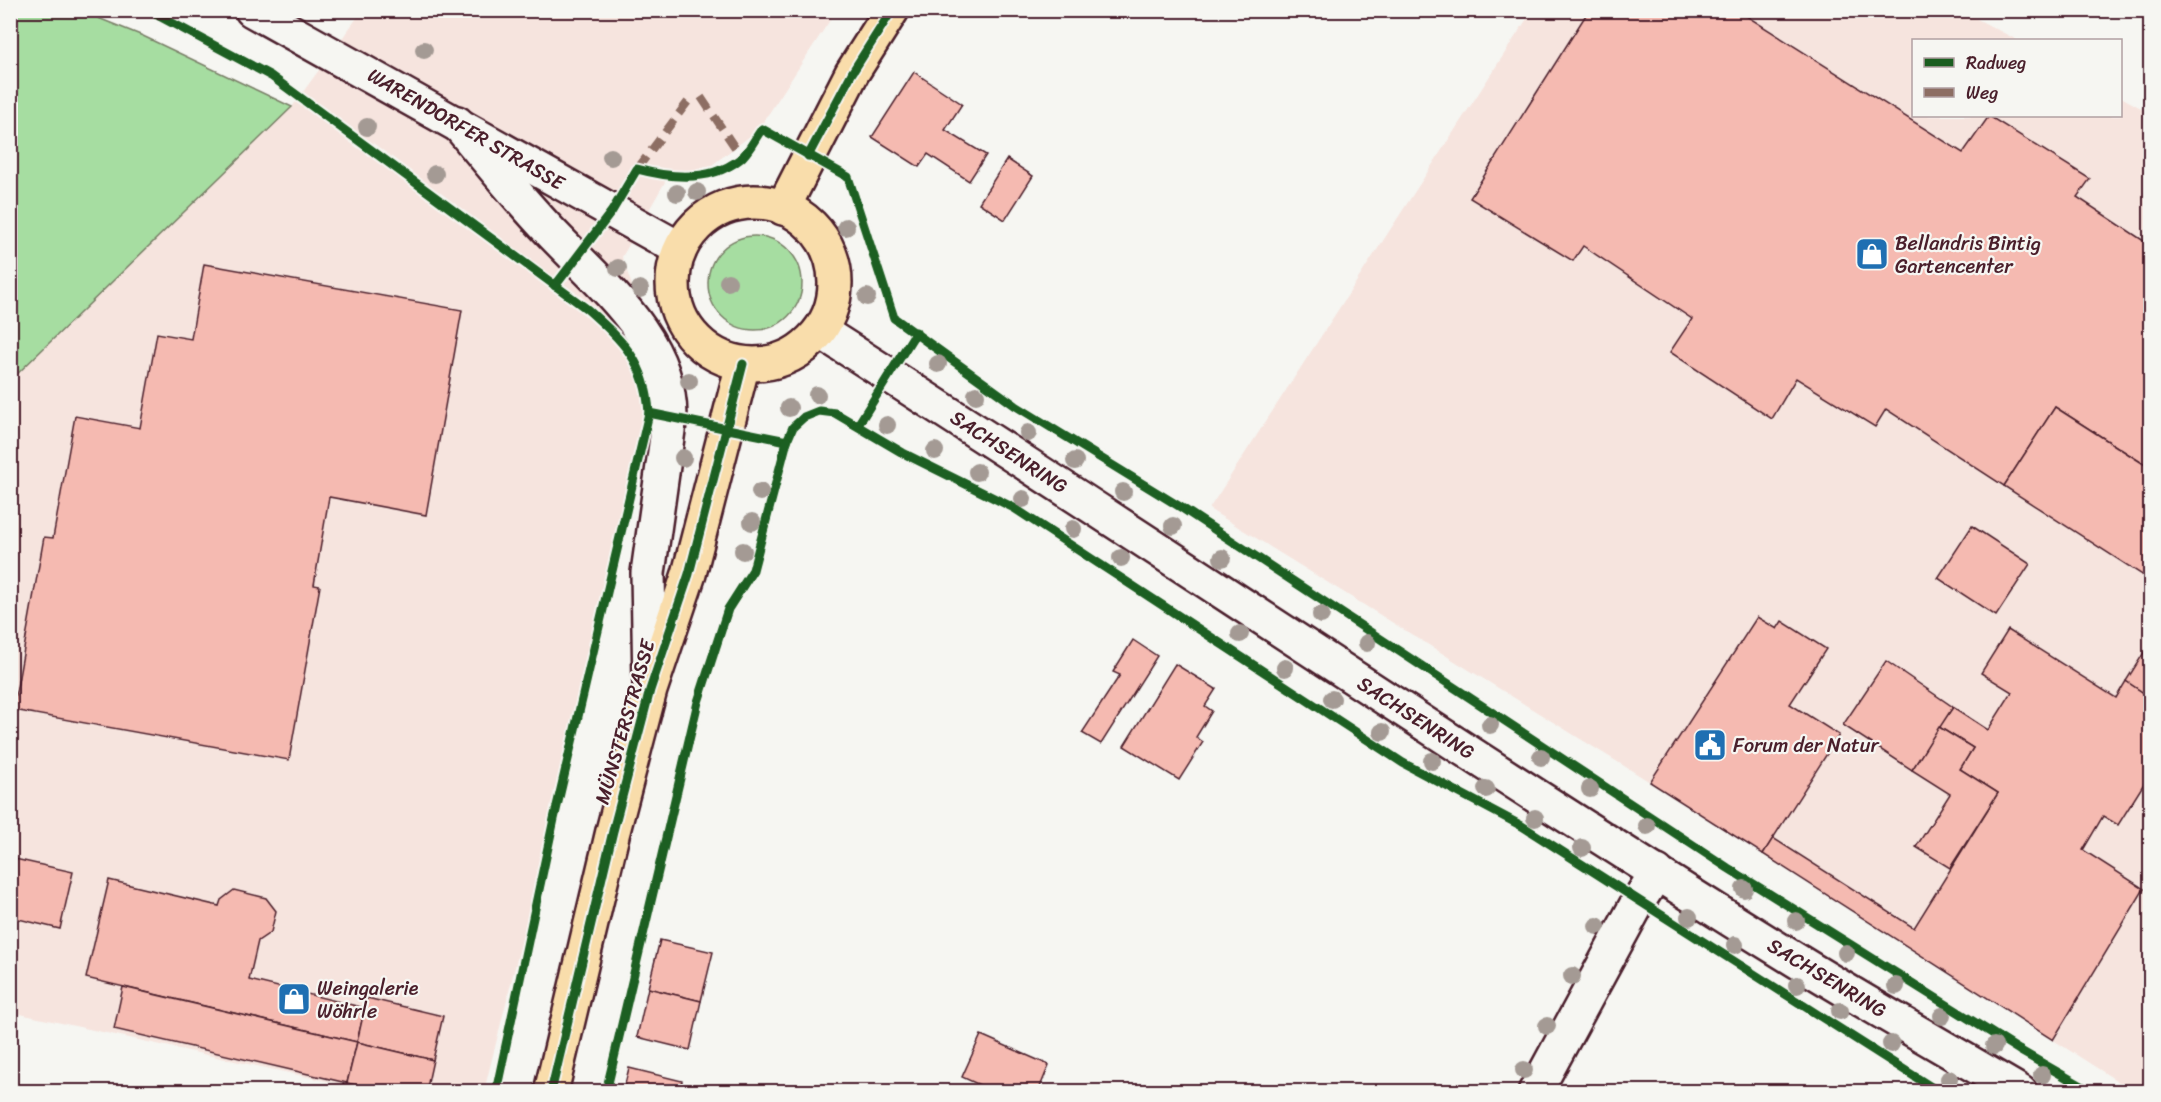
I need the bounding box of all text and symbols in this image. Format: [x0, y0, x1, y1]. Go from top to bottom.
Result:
legend [1912, 39, 2122, 117]
text: Radweg [1966, 47, 2026, 79]
street label: WARENDORFER STRASSE [361, 58, 573, 201]
text: Weg [1966, 77, 1998, 109]
place label: Bellandris Bintig Gartencenter [1895, 226, 2041, 284]
shop icon: Bellandris Bintig Gartencenter [1854, 236, 1890, 272]
street label: SACHSENRING [943, 401, 1075, 503]
street label: MÜNSTERSTRASSE [585, 634, 666, 809]
street label: SACHSENRING [1350, 667, 1482, 769]
public building icon: Forum der Natur [1692, 727, 1728, 763]
place label: Forum der Natur [1733, 728, 1879, 763]
street label: SACHSENRING [1760, 928, 1894, 1028]
place label: Weingalerie Wöhrle [317, 971, 419, 1029]
shop icon: Weingalerie Wöhrle [276, 981, 312, 1017]

